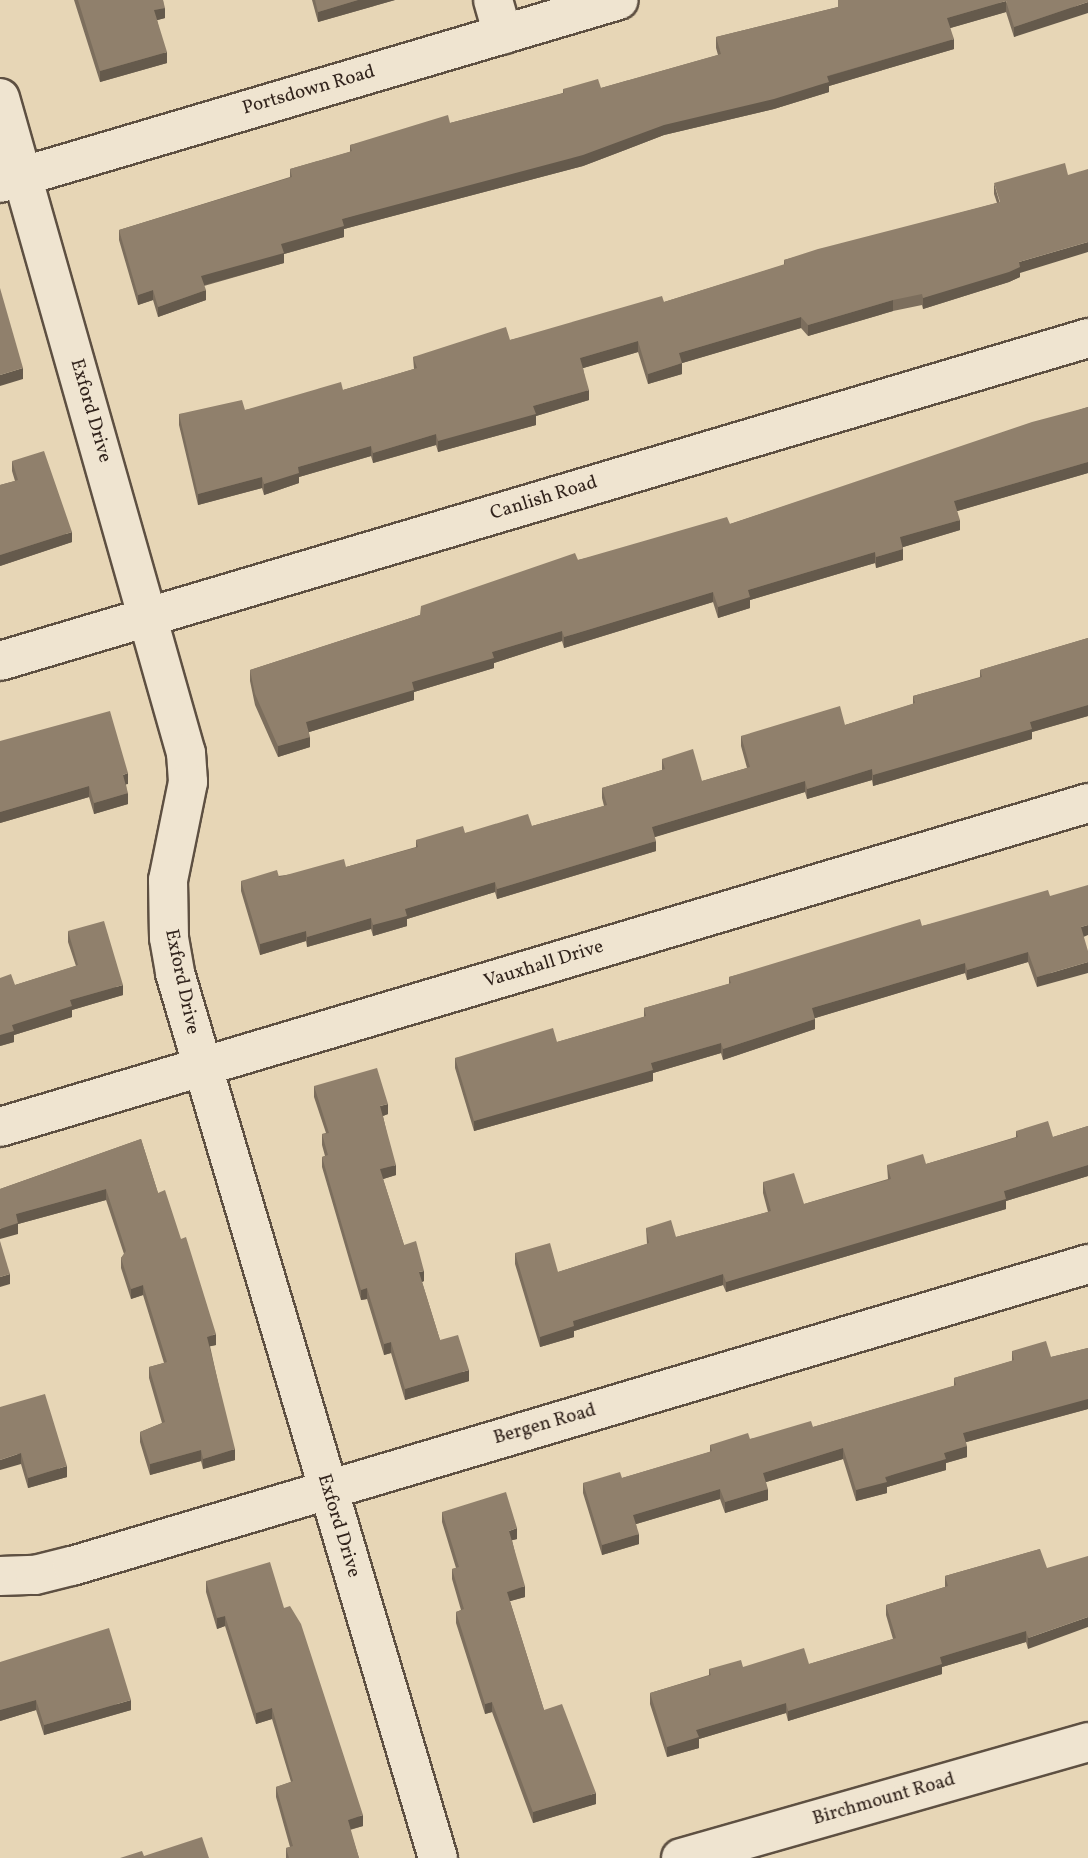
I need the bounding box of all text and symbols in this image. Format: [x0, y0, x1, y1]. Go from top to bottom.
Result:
street label: Portsdown Road [240, 61, 378, 121]
street label: Exford Drive [64, 357, 116, 465]
street label: Canlish Road [488, 472, 600, 526]
street label: Exford Drive [159, 927, 203, 1037]
street label: Vauxhall Drive [481, 936, 607, 994]
street label: Bergen Road [491, 1399, 599, 1451]
street label: Exford Drive [311, 1472, 365, 1580]
street label: Birchmount Road [810, 1769, 958, 1831]

